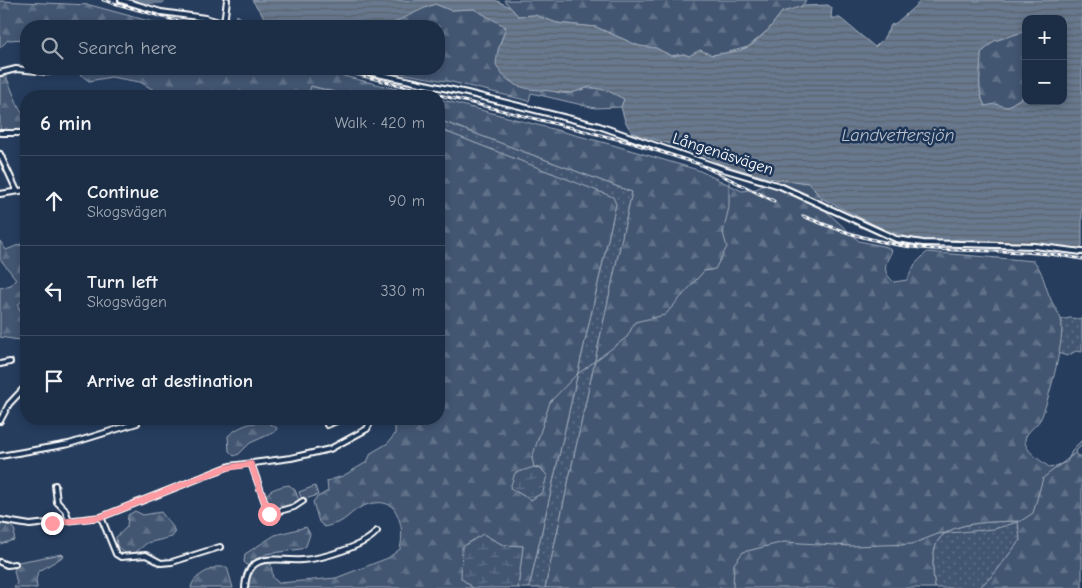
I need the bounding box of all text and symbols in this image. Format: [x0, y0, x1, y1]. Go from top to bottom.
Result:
map controls [1022, 15, 1067, 105]
button: + [1022, 15, 1067, 60]
search box [20, 20, 445, 75]
icon: search [38, 34, 66, 62]
text: Search here [78, 37, 177, 59]
button: − [1022, 60, 1067, 105]
text: 6 min [40, 111, 92, 135]
text: Walk · 420 m [335, 114, 425, 132]
water label: Landvettersjön [841, 125, 955, 146]
street label: Långenäsvägen [670, 129, 776, 179]
text: Continue [87, 181, 159, 203]
icon: ahead [40, 187, 68, 215]
text: 90 m [388, 192, 425, 210]
text: Skogsvägen [87, 203, 167, 221]
text: Turn left [87, 271, 158, 293]
icon: left [40, 277, 68, 305]
text: 330 m [380, 282, 425, 300]
text: Skogsvägen [87, 293, 167, 311]
icon: arrive [40, 367, 68, 395]
text: Arrive at destination [87, 370, 253, 392]
route start [258, 503, 281, 526]
route end [41, 512, 64, 535]

